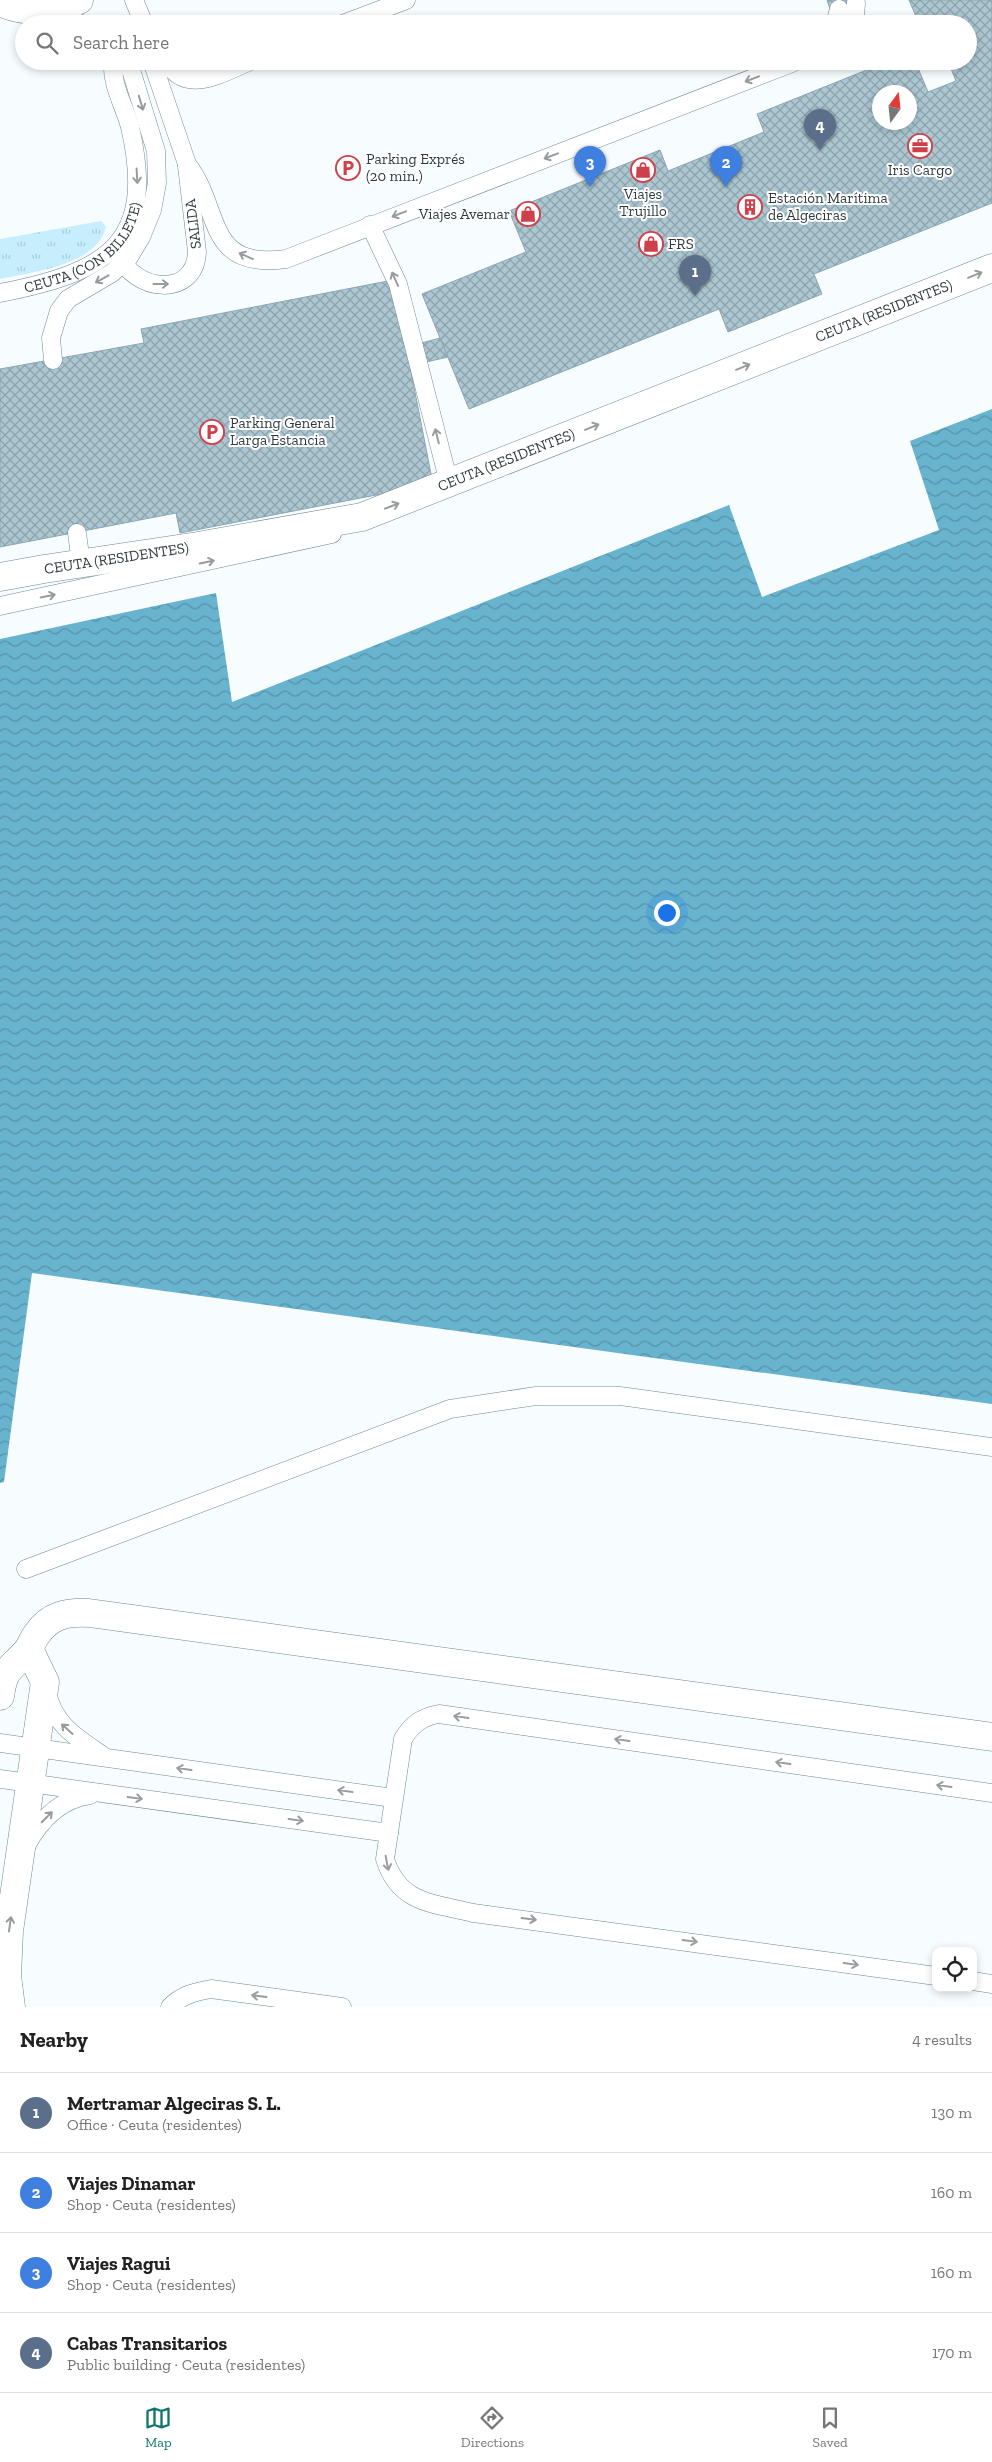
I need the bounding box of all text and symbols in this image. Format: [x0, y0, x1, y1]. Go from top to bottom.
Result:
search box [15, 15, 977, 70]
icon: search [33, 29, 61, 57]
text: Search here [73, 31, 169, 54]
one-way arrow [744, 76, 759, 85]
north arrow [872, 85, 917, 130]
one-way arrow [137, 95, 147, 111]
pin: 4 [804, 109, 836, 150]
office icon: Iris Cargo [907, 133, 933, 159]
pin: 3 [574, 146, 606, 187]
pin: 2 [710, 146, 742, 187]
place label: Parking Exprés (20 min.) [366, 150, 465, 185]
one-way arrow [544, 152, 559, 161]
parking icon: Parking Exprés (20 min.) [335, 155, 361, 181]
shop icon: Viajes Trujillo [630, 157, 656, 183]
place label: Iris Cargo [888, 161, 953, 179]
one-way arrow [133, 168, 142, 184]
place label: Viajes Trujillo [619, 185, 667, 220]
place label: Estación Marítima de Algeciras [768, 189, 888, 224]
building icon: Estación Marítima de Algeciras [737, 194, 763, 220]
street label: SALIDA [181, 198, 205, 250]
street label: CEUTA (CON BILLETE) [22, 201, 144, 297]
shop icon: Viajes Avemar [515, 201, 541, 227]
place label: Viajes Avemar [418, 205, 510, 223]
one-way arrow [392, 210, 407, 219]
shop icon: FRS [638, 231, 664, 257]
place label: FRS [668, 235, 694, 253]
one-way arrow [239, 250, 254, 260]
pin: 1 [679, 255, 711, 296]
one-way arrow [967, 270, 982, 279]
one-way arrow [390, 272, 400, 287]
one-way arrow [94, 274, 109, 284]
street label: CEUTA (RESIDENTES) [813, 276, 955, 346]
one-way arrow [152, 279, 168, 289]
one-way arrow [735, 362, 750, 371]
place label: Parking General Larga Estancia [230, 414, 335, 449]
parking icon: Parking General Larga Estancia [199, 419, 225, 445]
one-way arrow [584, 421, 599, 430]
street label: CEUTA (RESIDENTES) [435, 425, 577, 495]
one-way arrow [432, 428, 441, 444]
one-way arrow [384, 500, 399, 509]
street label: CEUTA (RESIDENTES) [43, 538, 190, 578]
one-way arrow [198, 557, 214, 566]
one-way arrow [39, 591, 55, 600]
your location [654, 900, 680, 926]
one-way arrow [454, 1712, 470, 1722]
one-way arrow [60, 1724, 73, 1735]
one-way arrow [614, 1735, 630, 1745]
one-way arrow [775, 1758, 791, 1768]
one-way arrow [176, 1763, 192, 1773]
one-way arrow [936, 1781, 952, 1791]
one-way arrow [337, 1786, 353, 1796]
one-way arrow [127, 1793, 143, 1803]
one-way arrow [40, 1811, 53, 1823]
one-way arrow [288, 1816, 304, 1826]
one-way arrow [383, 1855, 393, 1871]
one-way arrow [520, 1914, 536, 1924]
one-way arrow [5, 1916, 15, 1932]
one-way arrow [681, 1937, 697, 1947]
map controls [932, 1947, 977, 1992]
button: locate [932, 1947, 977, 1992]
one-way arrow [842, 1959, 858, 1969]
one-way arrow [251, 1991, 267, 2001]
text: Nearby [20, 2027, 88, 2052]
text: 4 results [912, 2030, 972, 2049]
text: Mertramar Algeciras S. L. [67, 2092, 281, 2115]
text: 1 [33, 2103, 39, 2122]
text: 130 m [931, 2103, 972, 2122]
text: Office · Ceuta (residentes) [67, 2115, 242, 2134]
text: Viajes Dinamar [67, 2172, 196, 2195]
text: 2 [32, 2183, 40, 2202]
text: 160 m [931, 2183, 972, 2202]
text: Shop · Ceuta (residentes) [67, 2195, 236, 2214]
text: Viajes Ragui [67, 2252, 171, 2275]
text: 3 [32, 2263, 40, 2282]
text: 160 m [931, 2263, 972, 2282]
text: Shop · Ceuta (residentes) [67, 2275, 236, 2294]
text: Cabas Transitarios [67, 2332, 227, 2355]
text: 4 [31, 2343, 41, 2362]
text: 170 m [932, 2343, 972, 2362]
text: Public building · Ceuta (residentes) [67, 2355, 305, 2374]
tab: Map [144, 2404, 172, 2451]
tab: Directions [461, 2404, 524, 2451]
tab: Saved [813, 2404, 848, 2451]

